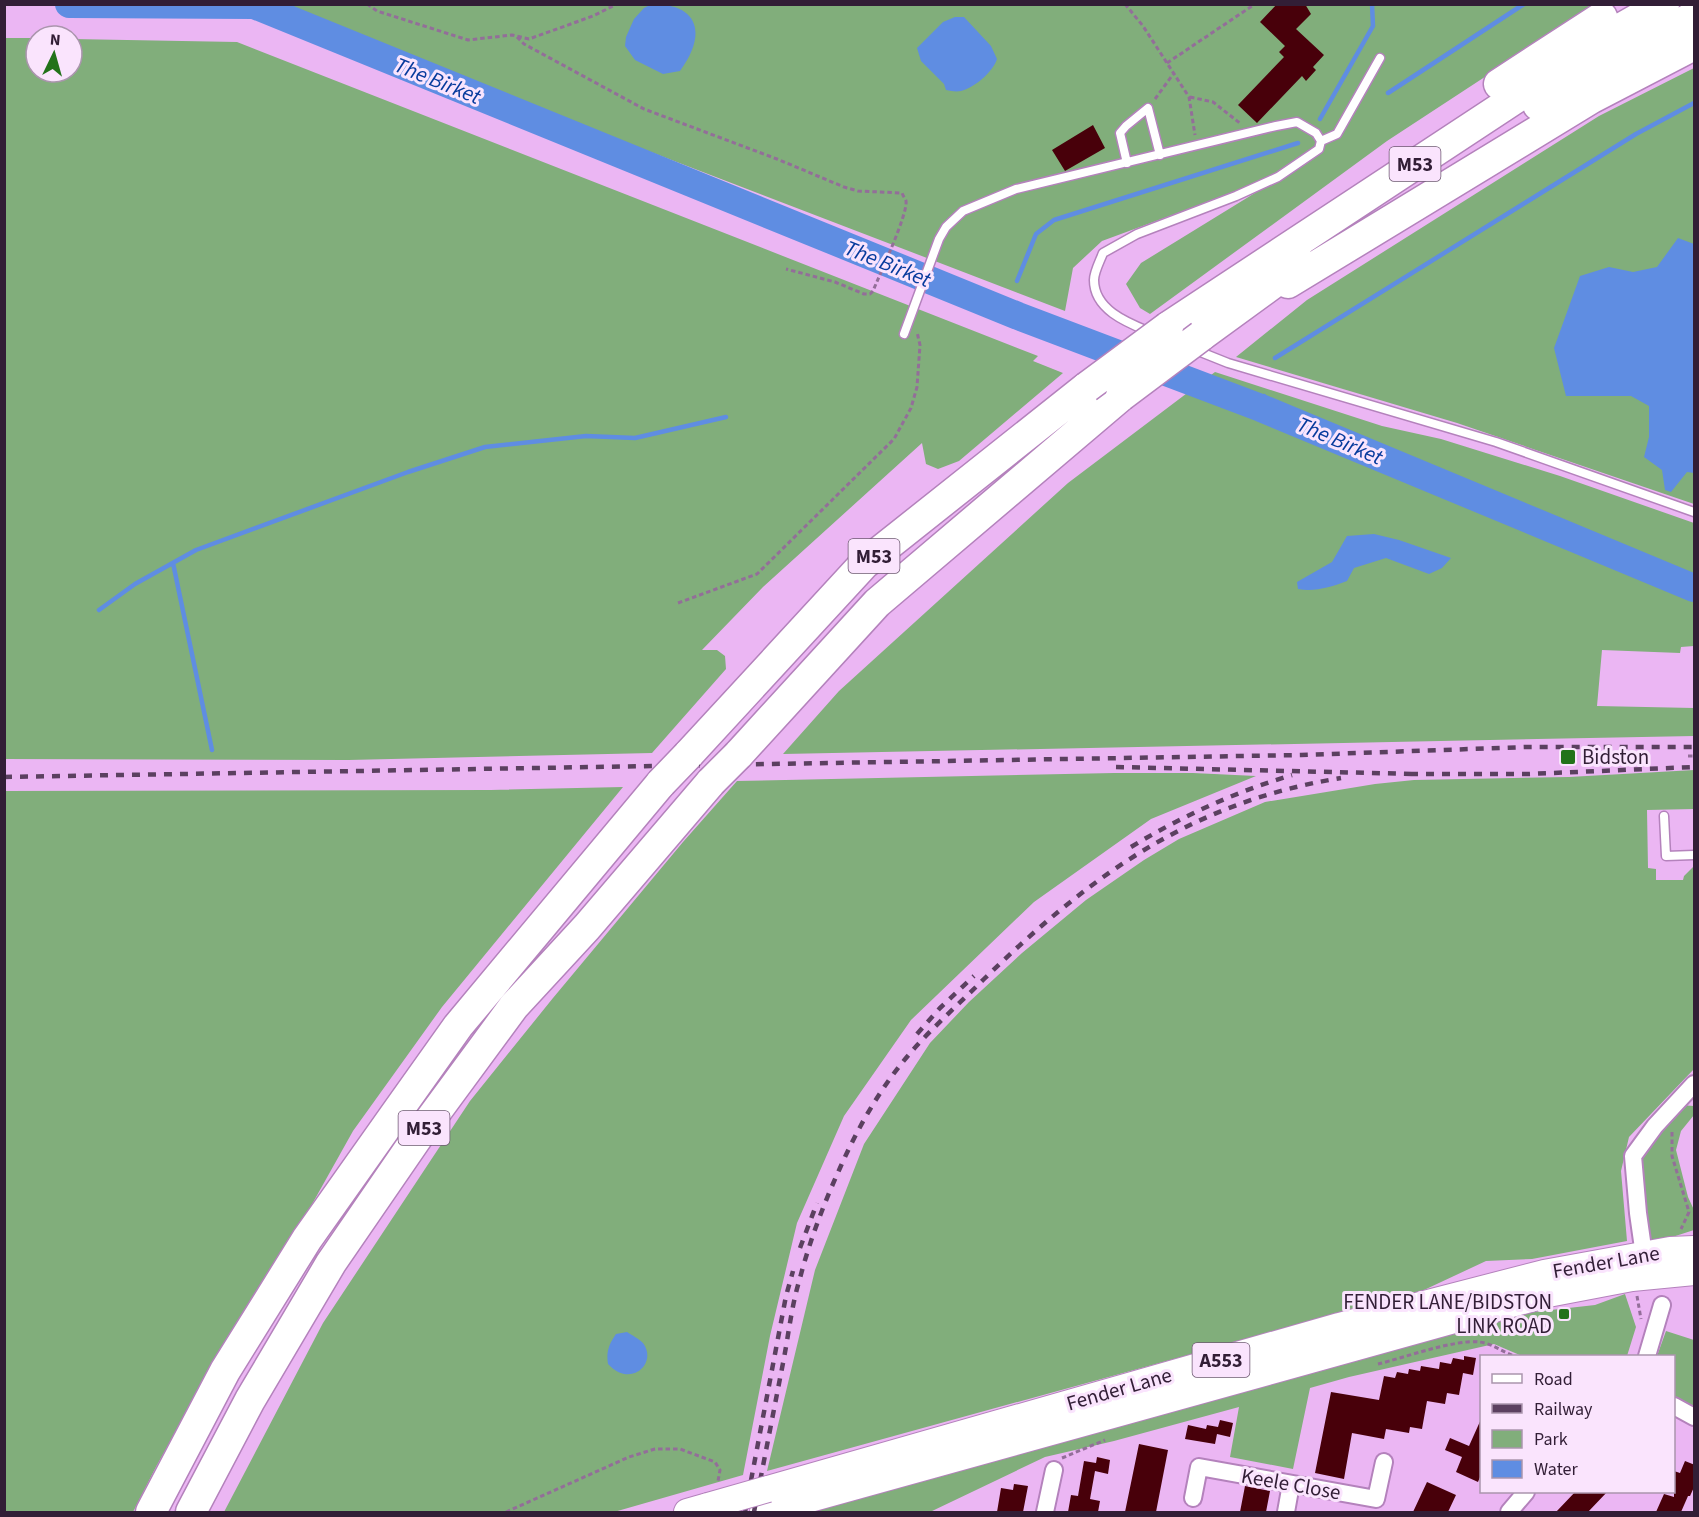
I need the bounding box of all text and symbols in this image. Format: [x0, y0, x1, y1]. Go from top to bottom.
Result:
north arrow [24, 24, 84, 84]
text: N [49, 29, 61, 51]
water label: The Birket [390, 49, 486, 113]
road number: M53 [1390, 147, 1440, 181]
water label: The Birket [840, 232, 936, 296]
water label: The Birket [1292, 409, 1388, 474]
road number: M53 [848, 539, 900, 573]
place label: Bidston [1582, 742, 1649, 772]
marker: Bidston [1559, 748, 1577, 766]
road number: M53 [398, 1111, 450, 1145]
street label: Fender Lane [1550, 1238, 1662, 1286]
place label: FENDER LANE/BIDSTON LINK ROAD [1343, 1287, 1552, 1341]
marker: FENDER LANE/BIDSTON LINK ROAD [1557, 1307, 1571, 1321]
road number: A553 [1192, 1343, 1250, 1377]
legend [1480, 1355, 1675, 1493]
street label: Fender Lane [1063, 1360, 1175, 1418]
text: Road [1534, 1367, 1573, 1392]
text: Railway [1534, 1397, 1593, 1422]
text: Park [1534, 1427, 1568, 1452]
text: Water [1534, 1457, 1578, 1482]
street label: Keele Close [1239, 1460, 1343, 1508]

